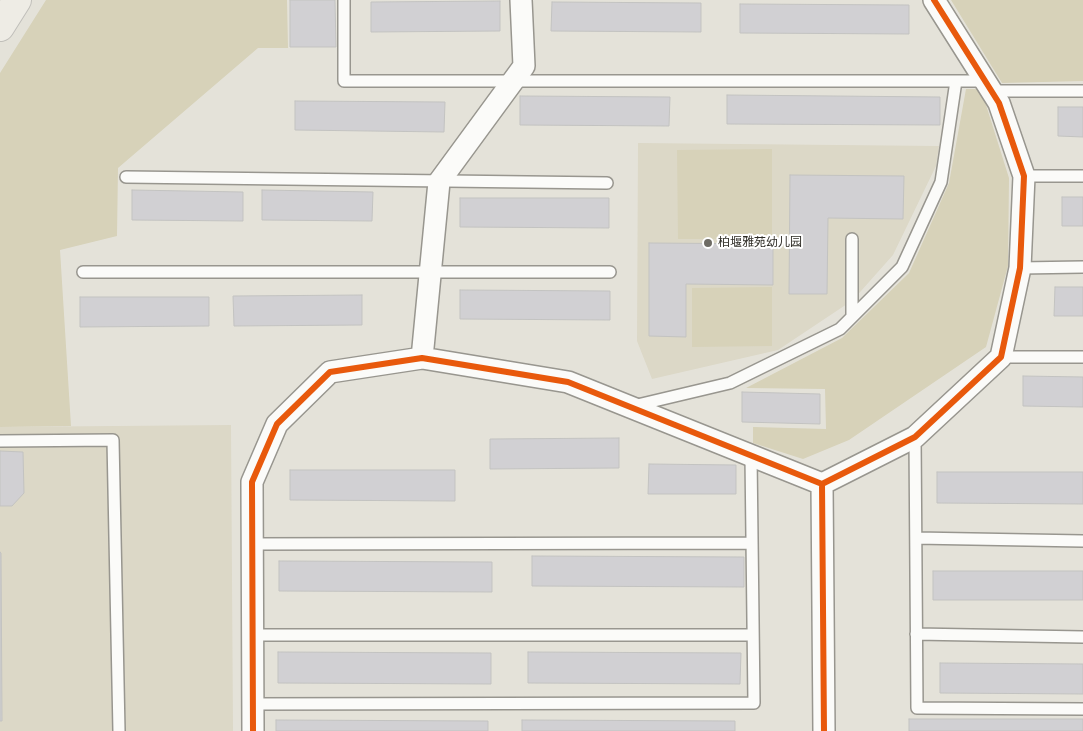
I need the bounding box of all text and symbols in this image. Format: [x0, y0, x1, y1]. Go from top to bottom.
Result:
place label: 柏堰雅苑幼儿园 [718, 236, 802, 250]
marker: 柏堰雅苑幼儿园 [702, 237, 714, 249]

